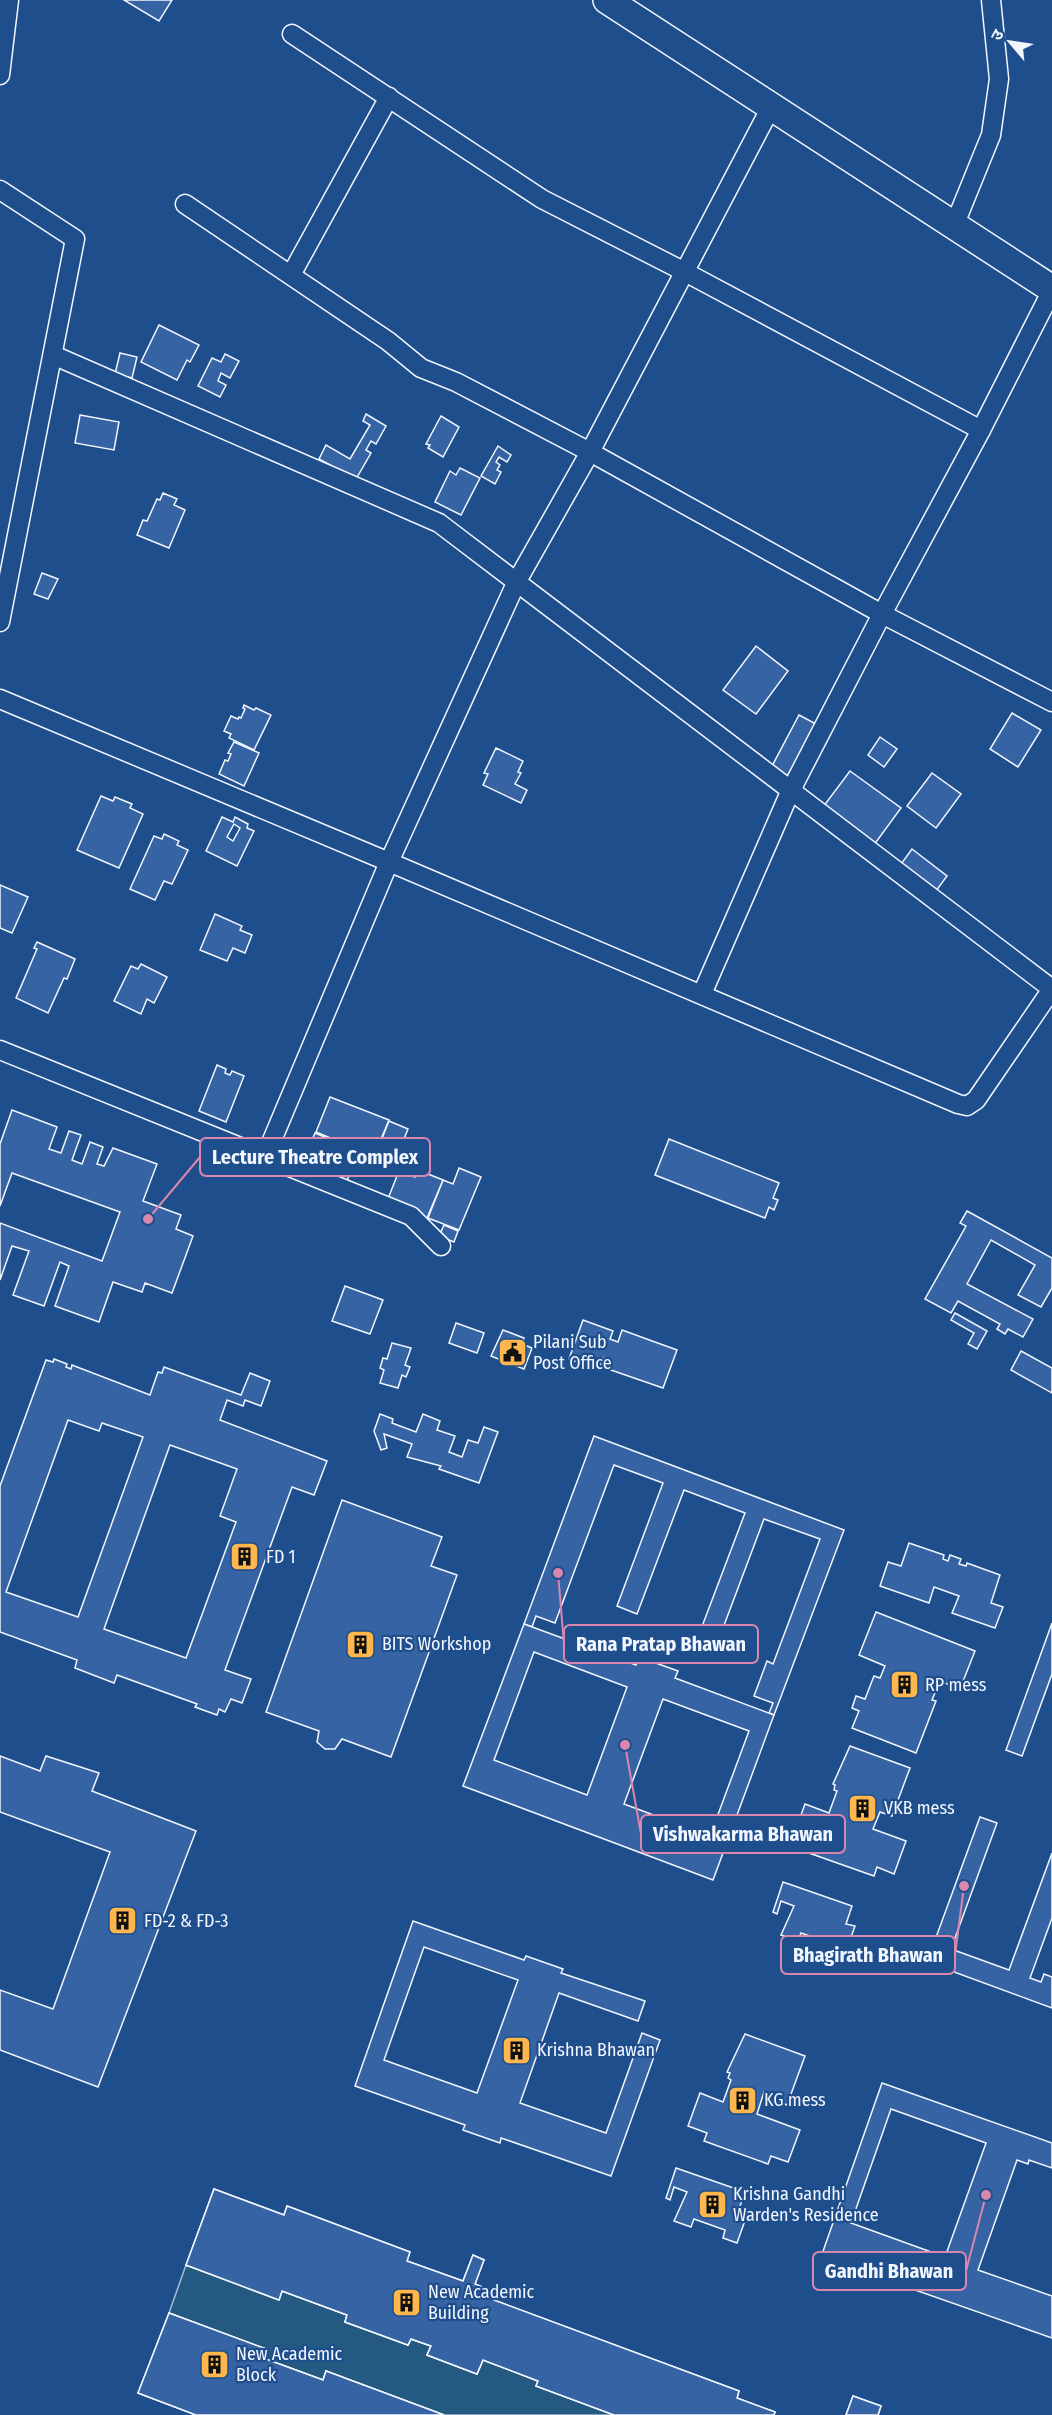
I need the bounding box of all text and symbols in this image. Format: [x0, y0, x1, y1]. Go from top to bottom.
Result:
north arrow [980, 12, 1040, 72]
text: उ [987, 26, 1008, 44]
callout: Lecture Theatre Complex [200, 1138, 430, 1176]
text: Lecture Theatre Complex [212, 1145, 419, 1169]
place label: Pilani Sub Post Office [533, 1331, 612, 1374]
public building icon: Pilani Sub Post Office [496, 1336, 528, 1368]
building icon: FD 1 [229, 1541, 261, 1573]
place label: FD 1 [266, 1546, 296, 1568]
callout: Rana Pratap Bhawan [564, 1625, 758, 1663]
building icon: BITS Workshop [345, 1628, 377, 1660]
text: Rana Pratap Bhawan [576, 1632, 746, 1656]
place label: BITS Workshop [382, 1633, 491, 1655]
building icon: RP mess [888, 1669, 920, 1701]
place label: RP mess [925, 1674, 987, 1696]
building icon: VKB mess [847, 1792, 879, 1824]
place label: VKB mess [884, 1797, 955, 1819]
callout: Vishwakarma Bhawan [641, 1815, 845, 1853]
text: Vishwakarma Bhawan [652, 1822, 833, 1846]
building icon: FD-2 & FD-3 [107, 1905, 139, 1937]
place label: FD-2 & FD-3 [144, 1910, 228, 1932]
callout: Bhagirath Bhawan [781, 1936, 955, 1974]
text: Bhagirath Bhawan [793, 1943, 943, 1967]
building icon: Krishna Bhawan [500, 2034, 532, 2066]
place label: Krishna Bhawan [537, 2039, 655, 2061]
building icon: KG mess [727, 2084, 759, 2116]
place label: KG mess [764, 2089, 826, 2111]
place label: Krishna Gandhi Warden's Residence [733, 2183, 879, 2226]
building icon: Krishna Gandhi Warden's Residence [696, 2188, 728, 2220]
callout: Gandhi Bhawan [813, 2252, 966, 2290]
text: Gandhi Bhawan [825, 2259, 953, 2283]
place label: New Academic Building [428, 2281, 535, 2324]
building icon: New Academic Building [391, 2286, 423, 2318]
place label: New Academic Block [236, 2343, 343, 2386]
building icon: New Academic Block [199, 2348, 231, 2380]

